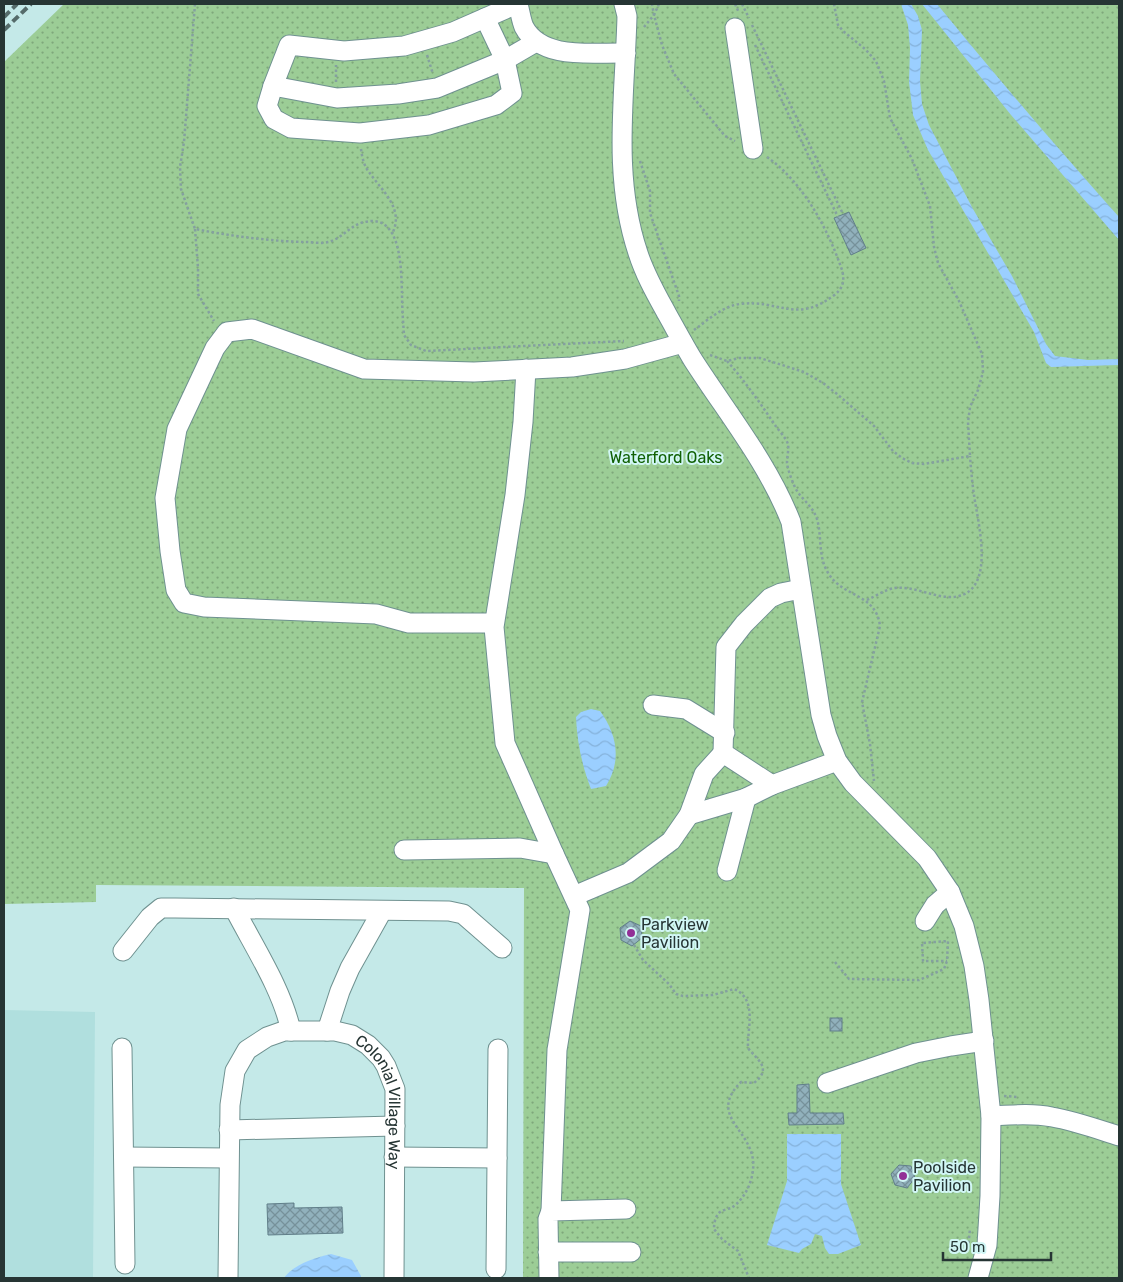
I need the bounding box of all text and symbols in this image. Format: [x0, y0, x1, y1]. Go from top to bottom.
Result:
park label: Waterford Oaks [610, 448, 722, 467]
place label: Parkview Pavilion [641, 915, 709, 952]
marker: Parkview Pavilion [625, 927, 637, 939]
street label: Colonial Village Way [352, 1030, 405, 1170]
place label: Poolside Pavilion [913, 1158, 976, 1195]
marker: Poolside Pavilion [897, 1170, 909, 1182]
scale bar [943, 1230, 1050, 1262]
text: 50 m [950, 1238, 985, 1256]

